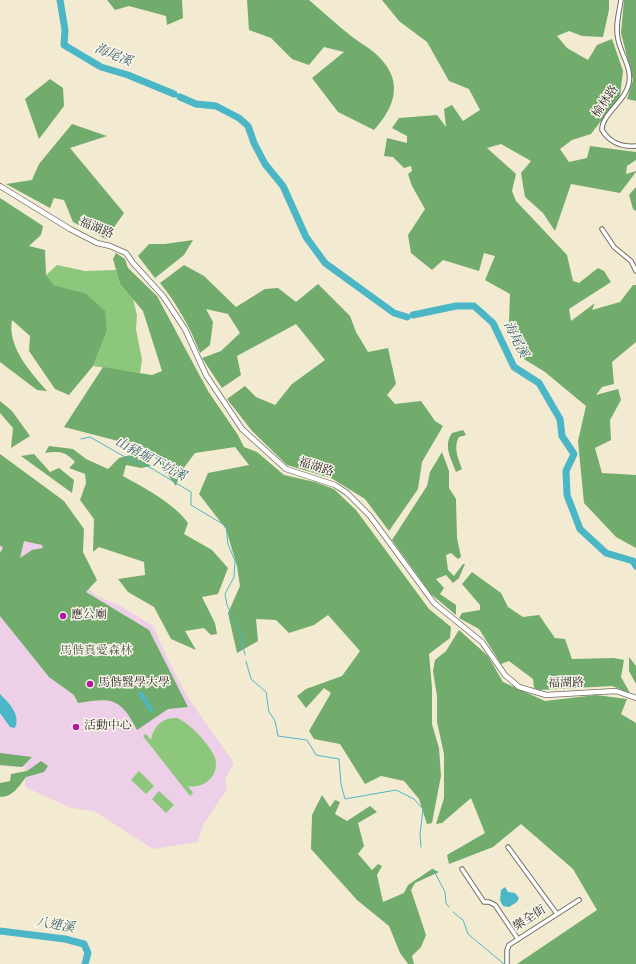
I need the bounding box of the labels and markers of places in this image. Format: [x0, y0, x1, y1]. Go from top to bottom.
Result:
place label: 應公廟 [71, 609, 107, 623]
marker: 應公廟 [58, 611, 68, 621]
place label: 馬偕醫學大學 [98, 677, 170, 691]
marker: 馬偕醫學大學 [85, 679, 95, 689]
place label: 活動中心 [84, 720, 132, 734]
marker: 活動中心 [71, 722, 81, 732]

